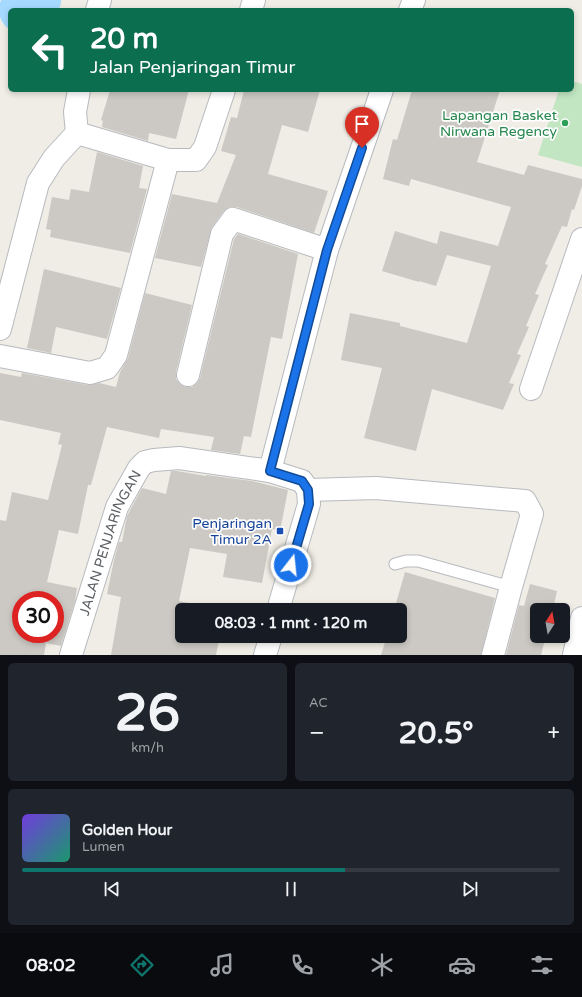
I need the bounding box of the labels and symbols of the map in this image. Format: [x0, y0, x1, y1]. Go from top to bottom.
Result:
pin [345, 107, 379, 148]
place label: Lapangan Basket Nirwana Regency [440, 107, 558, 140]
marker: Lapangan Basket Nirwana Regency [560, 118, 570, 128]
street label: JALAN PENJARINGAN [75, 467, 145, 618]
place label: Penjaringan Timur 2A [192, 515, 272, 548]
marker: Penjaringan Timur 2A [275, 526, 285, 536]
position arrow [270, 544, 312, 586]
speed limit sign: 30 [12, 591, 64, 643]
north arrow [530, 603, 570, 643]

